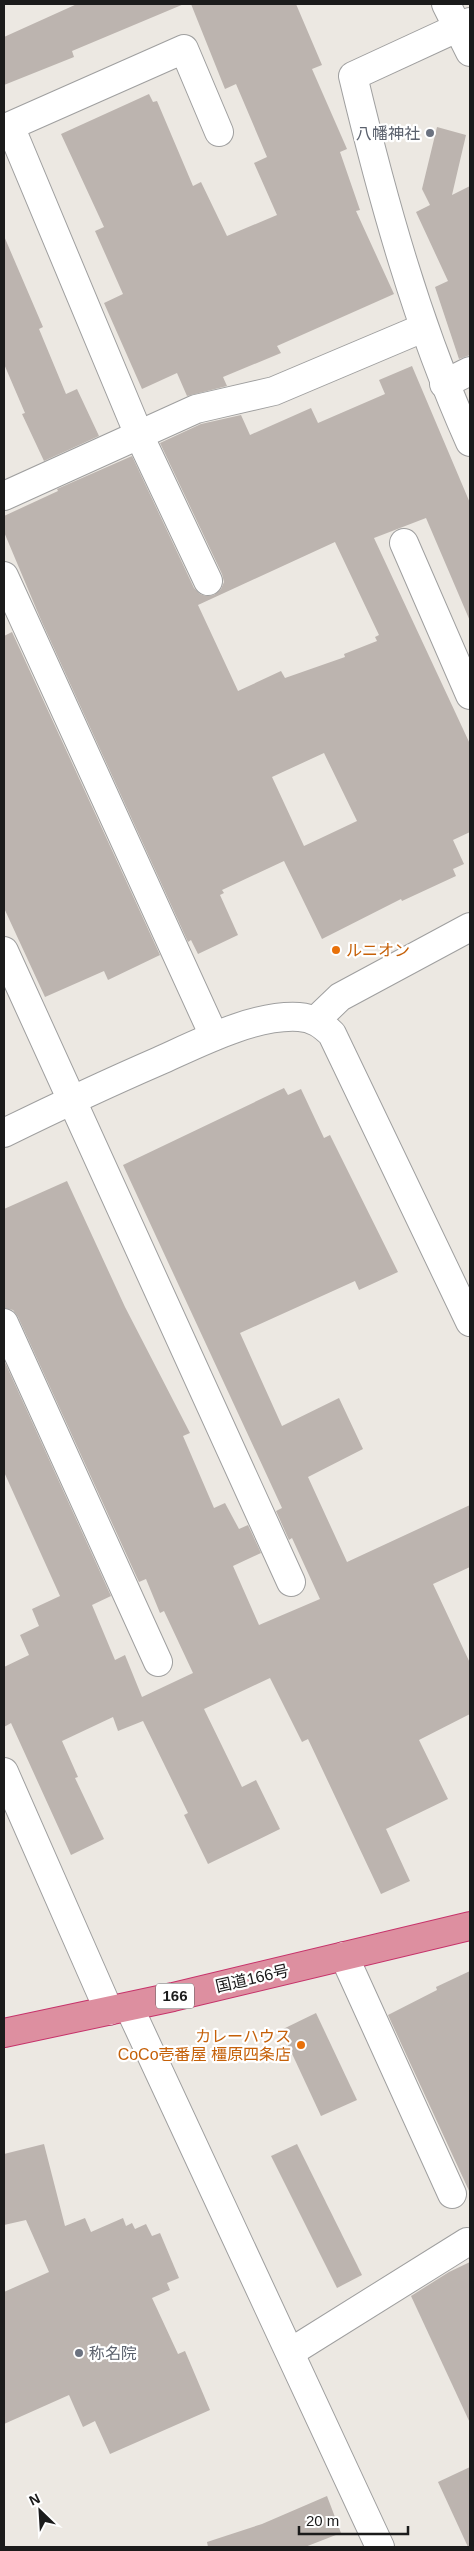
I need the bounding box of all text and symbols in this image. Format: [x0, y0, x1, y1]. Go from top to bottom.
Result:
place label: 八幡神社 [356, 125, 420, 142]
marker: 八幡神社 [424, 127, 436, 139]
place label: ルニオン [346, 942, 410, 959]
marker: ルニオン [330, 944, 342, 956]
street label: 国道166号 [214, 1962, 290, 1995]
road number: 166 [156, 1984, 194, 2008]
place label: カレーハウス CoCo壱番屋 橿原四条店 [118, 2028, 291, 2063]
marker: カレーハウス CoCo壱番屋 橿原四条店 [295, 2039, 307, 2051]
place label: 称名院 [89, 2345, 137, 2362]
marker: 称名院 [73, 2347, 85, 2359]
north arrow [15, 2486, 65, 2536]
text: N [27, 2490, 42, 2509]
scale bar [299, 2504, 408, 2536]
text: 20 m [306, 2512, 339, 2529]

